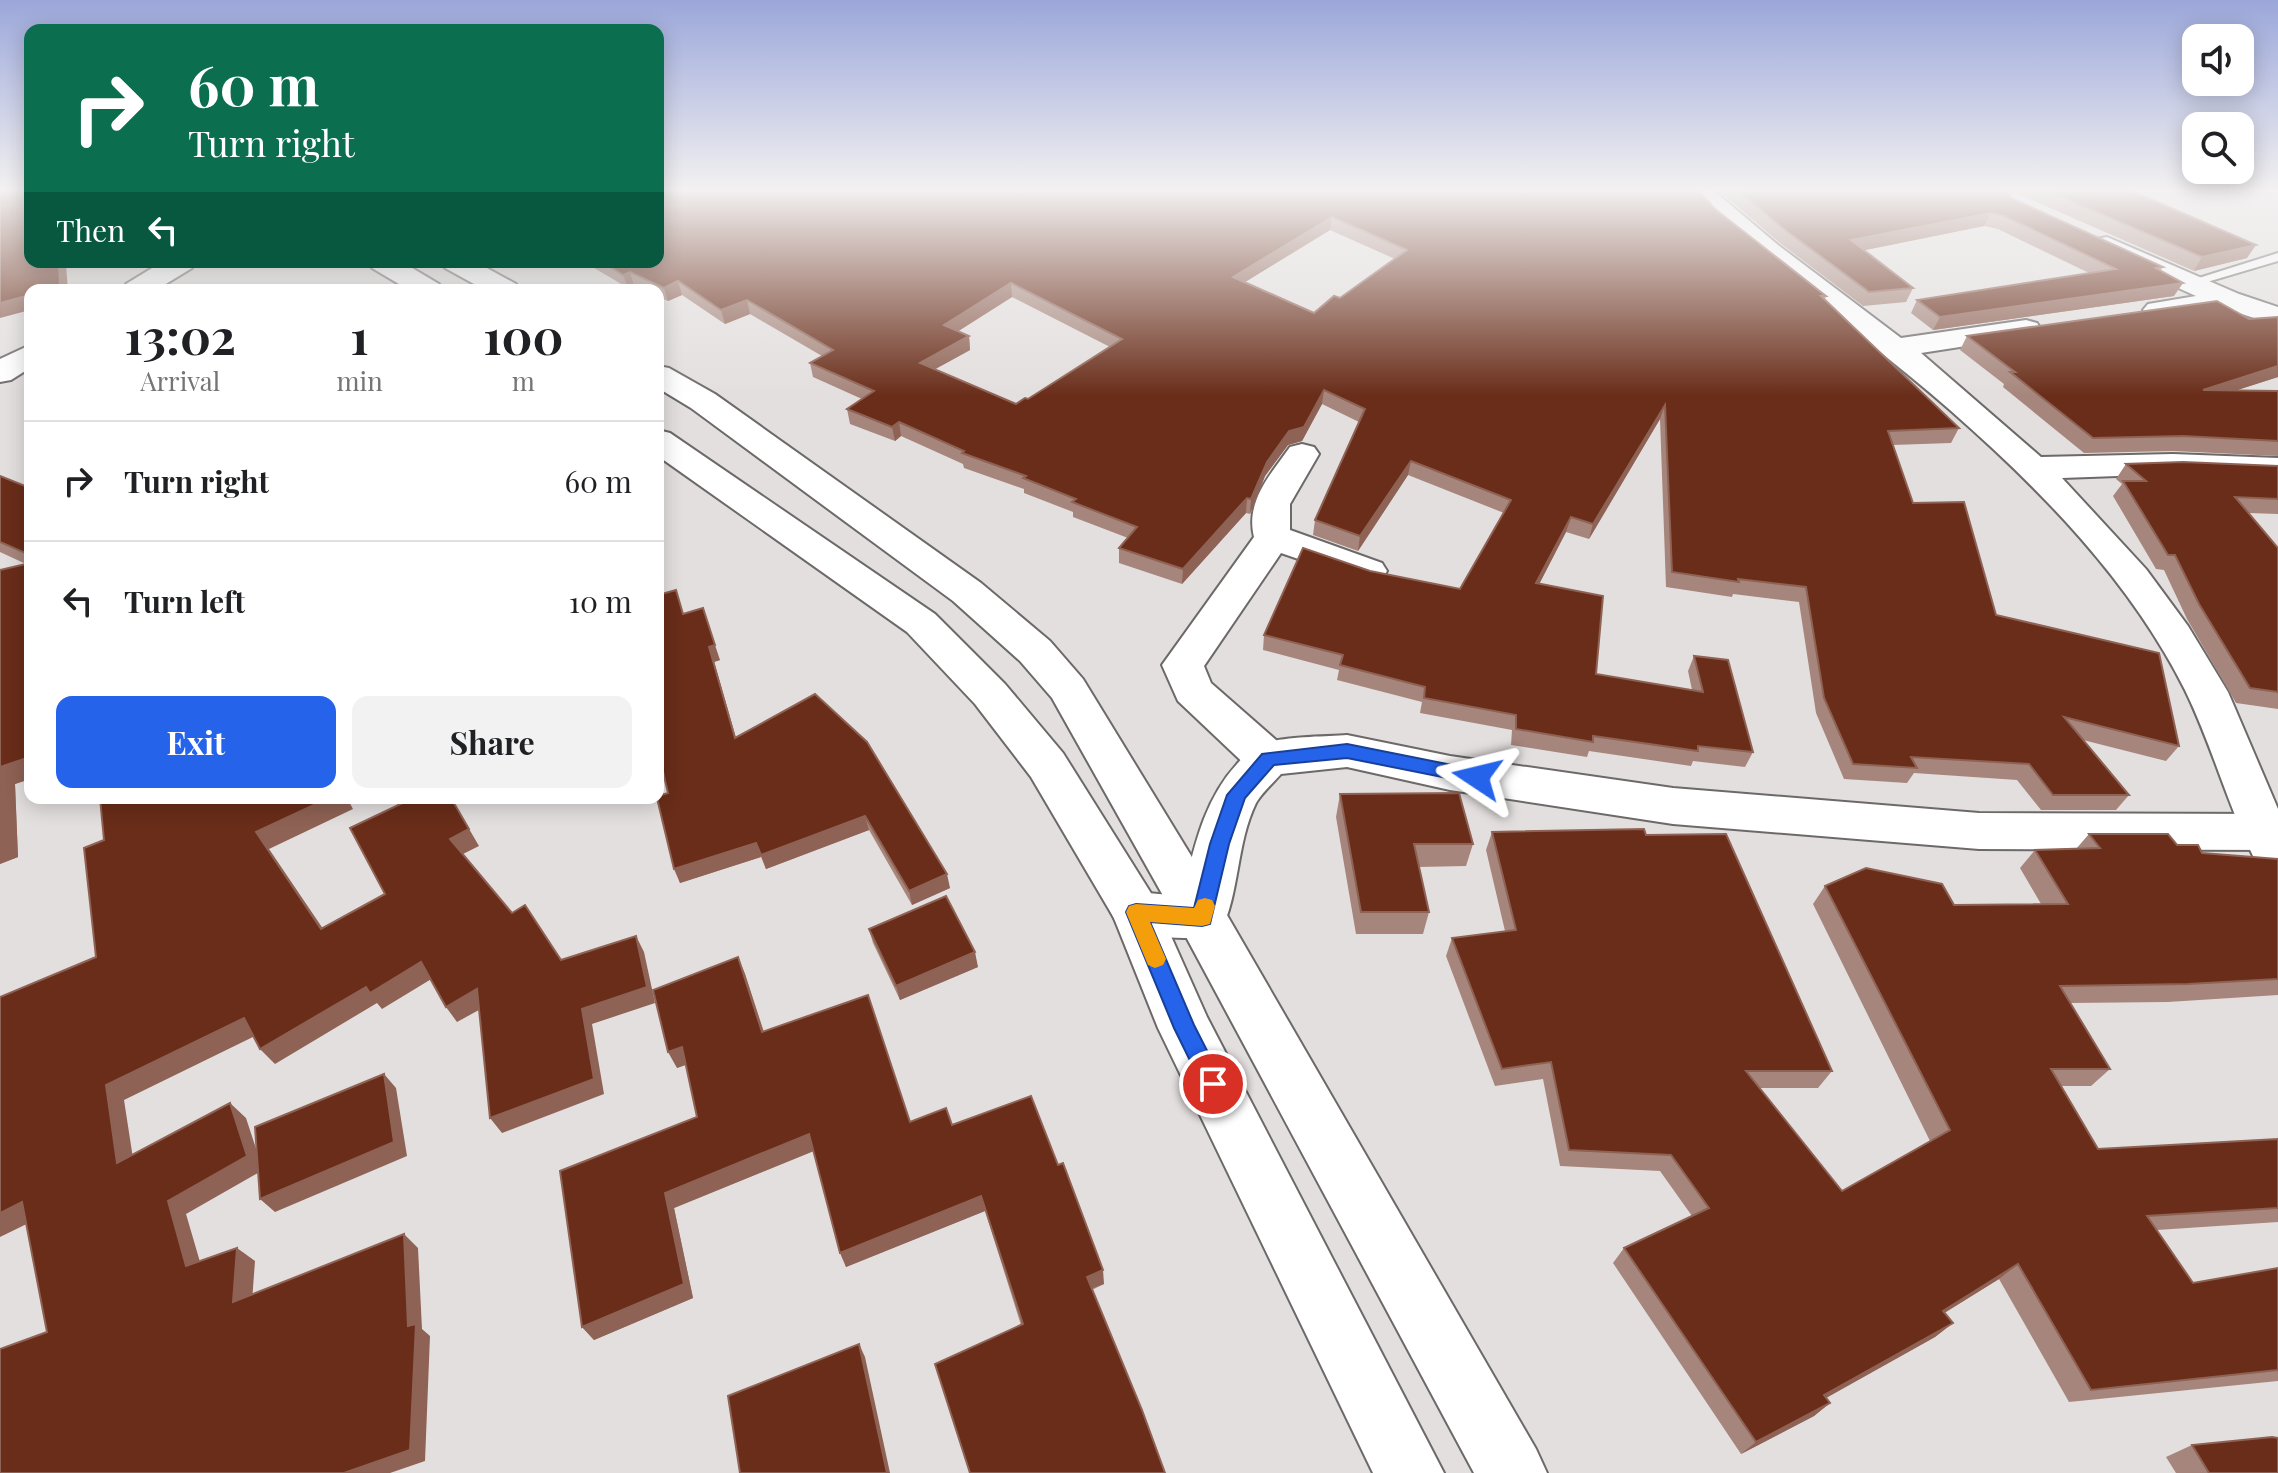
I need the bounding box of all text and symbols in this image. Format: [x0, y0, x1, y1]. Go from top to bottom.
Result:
map controls [2182, 24, 2254, 184]
button: sound [2182, 24, 2254, 96]
text: 60 m [188, 46, 319, 121]
icon: right [56, 56, 160, 160]
button: search [2182, 112, 2254, 184]
text: Turn right [188, 118, 355, 166]
icon: left [141, 208, 185, 252]
text: Then [56, 210, 125, 250]
text: 13:02 [124, 303, 236, 367]
text: 1 [350, 303, 369, 367]
text: 100 [483, 303, 563, 367]
text: Arrival [140, 363, 220, 398]
text: min [336, 363, 383, 398]
text: m [512, 363, 535, 398]
icon: right [56, 459, 100, 503]
text: Turn right [124, 461, 269, 501]
text: 60 m [564, 461, 632, 501]
icon: left [56, 579, 100, 623]
text: Turn left [124, 581, 245, 621]
text: 10 m [569, 581, 632, 621]
button: Exit [56, 696, 336, 788]
button: Share [352, 696, 632, 788]
position arrow [1435, 735, 1519, 819]
pin [1179, 1050, 1247, 1118]
icon: arrive [1191, 1062, 1235, 1106]

